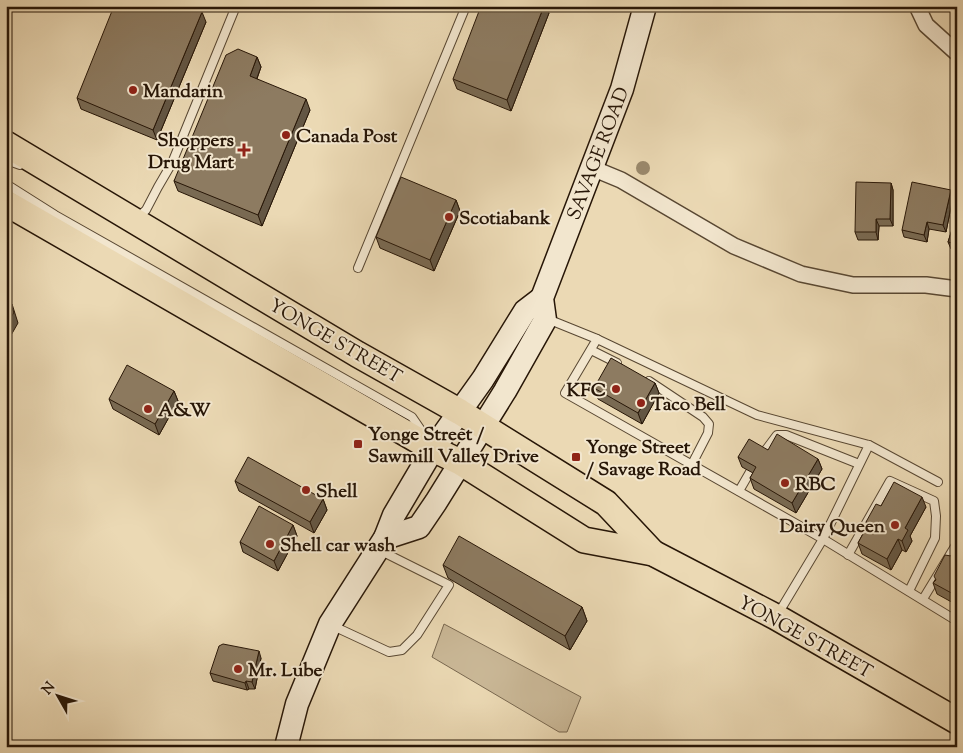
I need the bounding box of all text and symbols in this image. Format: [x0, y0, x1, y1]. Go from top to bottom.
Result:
place label: Mandarin [143, 79, 224, 106]
street label: SAVAGE ROAD [562, 83, 637, 224]
marker: Mandarin [127, 84, 139, 96]
place label: Canada Post [296, 124, 398, 151]
place label: Shoppers Drug Mart [148, 128, 235, 177]
marker: Canada Post [280, 129, 292, 141]
marker: Shoppers Drug Mart [238, 144, 250, 156]
place label: Scotiabank [459, 206, 551, 233]
marker: Scotiabank [443, 211, 455, 223]
street label: YONGE STREET [263, 293, 406, 391]
place label: KFC [566, 378, 606, 405]
marker: KFC [610, 383, 622, 395]
place label: Taco Bell [651, 392, 726, 419]
marker: Taco Bell [635, 397, 647, 409]
place label: A&W [158, 398, 211, 425]
marker: A&W [142, 403, 154, 415]
place label: Yonge Street / Sawmill Valley Drive [368, 422, 539, 471]
place label: Yonge Street / Savage Road [586, 435, 701, 484]
marker: Yonge Street / Sawmill Valley Drive [352, 438, 364, 450]
marker: Yonge Street / Savage Road [570, 451, 582, 463]
place label: RBC [795, 472, 836, 499]
marker: RBC [779, 477, 791, 489]
place label: Shell [316, 479, 358, 506]
marker: Shell [300, 484, 312, 496]
place label: Dairy Queen [779, 514, 886, 541]
marker: Dairy Queen [889, 519, 901, 531]
place label: Shell car wash [280, 533, 396, 560]
marker: Shell car wash [264, 538, 276, 550]
street label: YONGE STREET [733, 590, 877, 686]
place label: Mr. Lube [248, 658, 323, 685]
marker: Mr. Lube [232, 663, 244, 675]
north arrow [32, 670, 82, 720]
text: N [38, 678, 61, 700]

